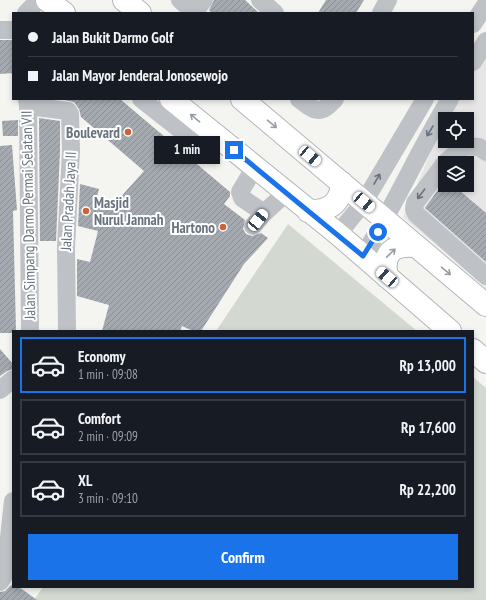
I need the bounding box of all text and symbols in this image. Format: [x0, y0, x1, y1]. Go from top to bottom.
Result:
text: Jalan Bukit Darmo Golf [52, 28, 173, 47]
text: Jalan Mayor Jenderal Jonosewojo [52, 66, 228, 85]
street label: Jalan Simpang Darmo Permai Selatan VII [17, 110, 39, 321]
map controls [438, 112, 474, 192]
button: locate [438, 112, 474, 148]
one-way arrow [189, 114, 200, 123]
one-way arrow [266, 120, 277, 129]
place label: Boulevard [66, 123, 120, 142]
one-way arrow [426, 125, 434, 137]
marker: Boulevard [123, 127, 133, 137]
callout: 1 min [154, 136, 220, 164]
text: 1 min [174, 141, 200, 158]
route end [225, 141, 243, 159]
car [297, 144, 323, 168]
street label: Jalan Pradah Jaya II [56, 151, 80, 252]
button: layers [438, 156, 474, 192]
one-way arrow [373, 174, 381, 186]
one-way arrow [417, 189, 426, 200]
car [351, 190, 377, 214]
place label: Masjid Nurul Jannah [94, 193, 164, 229]
marker: Masjid Nurul Jannah [81, 206, 91, 216]
car [246, 207, 270, 233]
place label: Hartono [172, 218, 215, 237]
marker: Hartono [218, 222, 228, 232]
route start [369, 223, 387, 241]
one-way arrow [386, 248, 396, 258]
car [374, 265, 400, 289]
one-way arrow [440, 266, 451, 275]
icon: car [30, 347, 66, 383]
text: Economy [78, 347, 126, 366]
text: Rp 13,000 [400, 356, 456, 375]
text: 1 min · 09:08 [78, 366, 138, 383]
icon: car [30, 409, 66, 445]
text: Comfort [78, 409, 121, 428]
text: Rp 17,600 [401, 418, 456, 437]
text: 2 min · 09:09 [78, 428, 138, 445]
icon: car [30, 471, 66, 507]
text: XL [78, 471, 92, 490]
text: Rp 22,200 [400, 480, 456, 499]
text: 3 min · 09:10 [78, 490, 138, 507]
button: Confirm [28, 534, 458, 580]

